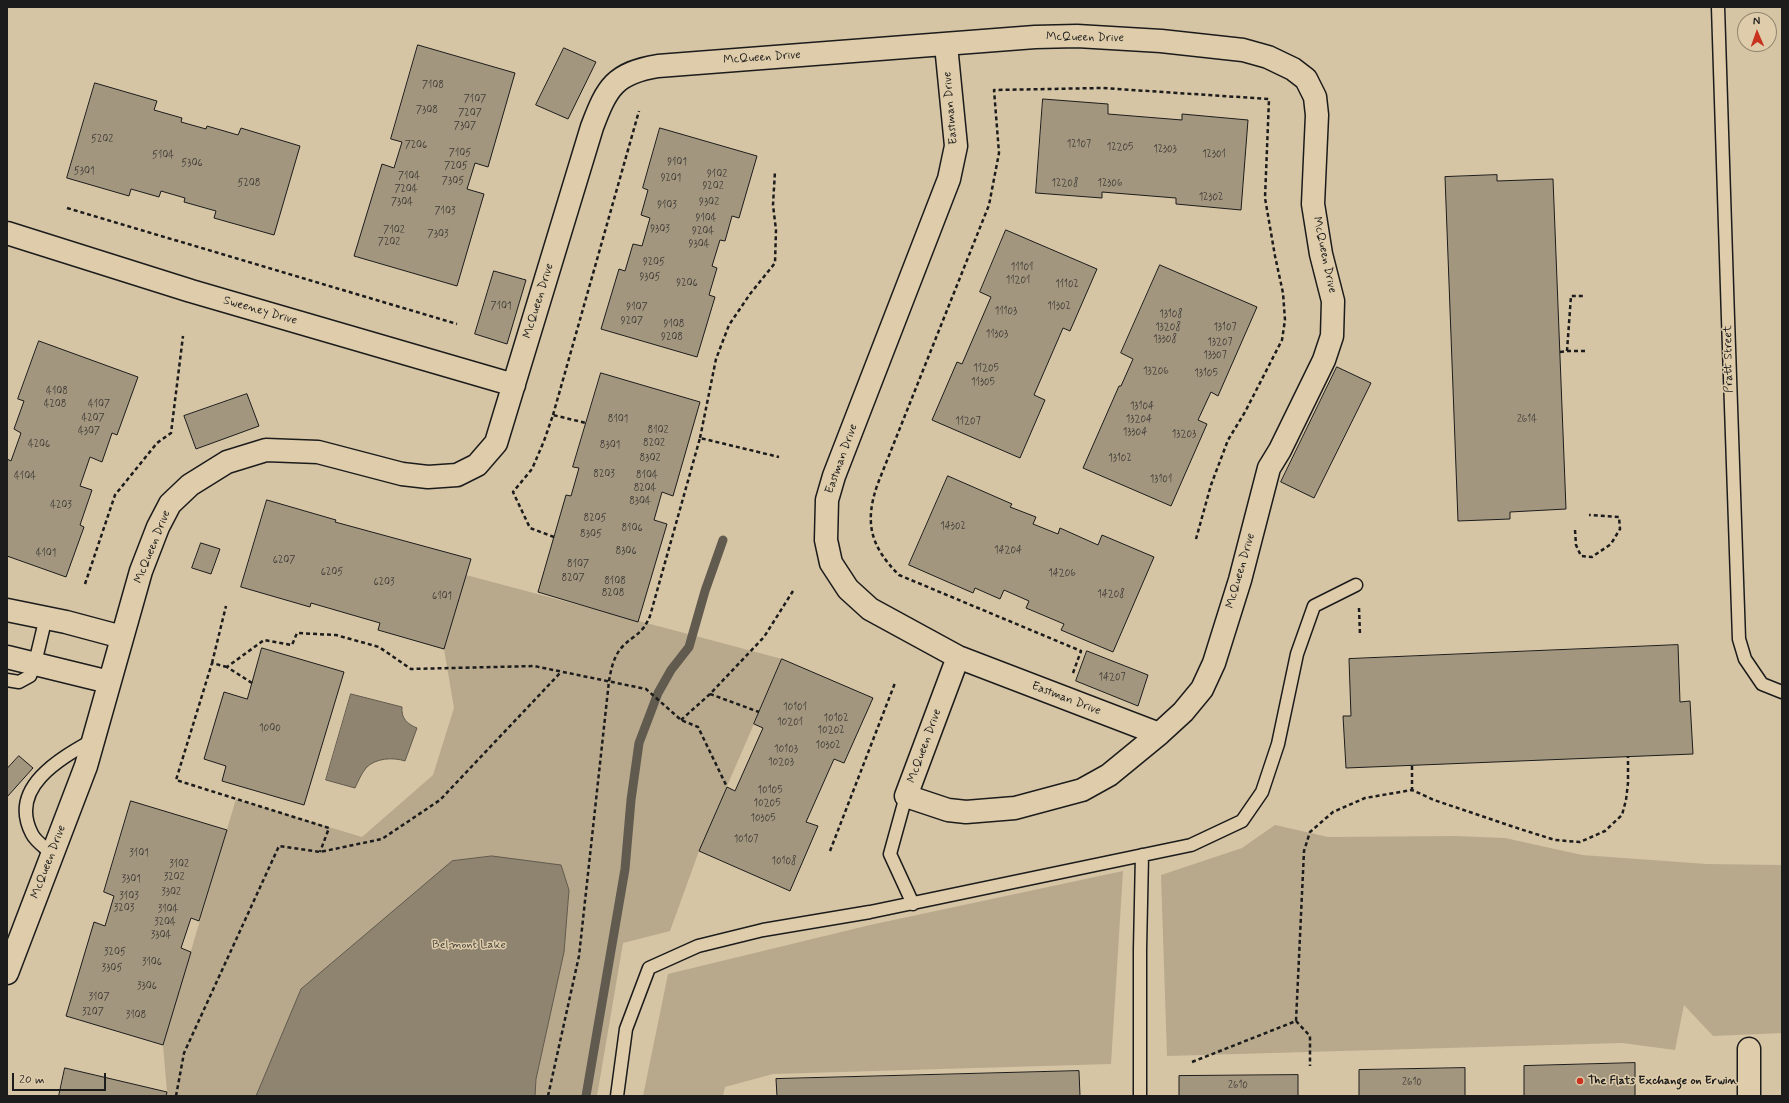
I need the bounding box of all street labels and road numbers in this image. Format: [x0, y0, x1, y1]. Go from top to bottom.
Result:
street label: McQueen Drive [1046, 30, 1124, 46]
street label: McQueen Drive [723, 48, 801, 68]
street label: Eastman Drive [941, 71, 961, 145]
street label: McQueen Drive [1309, 215, 1339, 295]
street label: McQueen Drive [521, 262, 557, 340]
street label: Sweeney Drive [221, 294, 299, 328]
street label: Pratt Street [1721, 325, 1737, 393]
street label: Eastman Drive [823, 422, 861, 496]
street label: McQueen Drive [132, 508, 174, 586]
street label: McQueen Drive [1223, 532, 1259, 610]
street label: Eastman Drive [1029, 679, 1103, 719]
street label: McQueen Drive [905, 707, 945, 785]
street label: McQueen Drive [28, 823, 70, 901]

